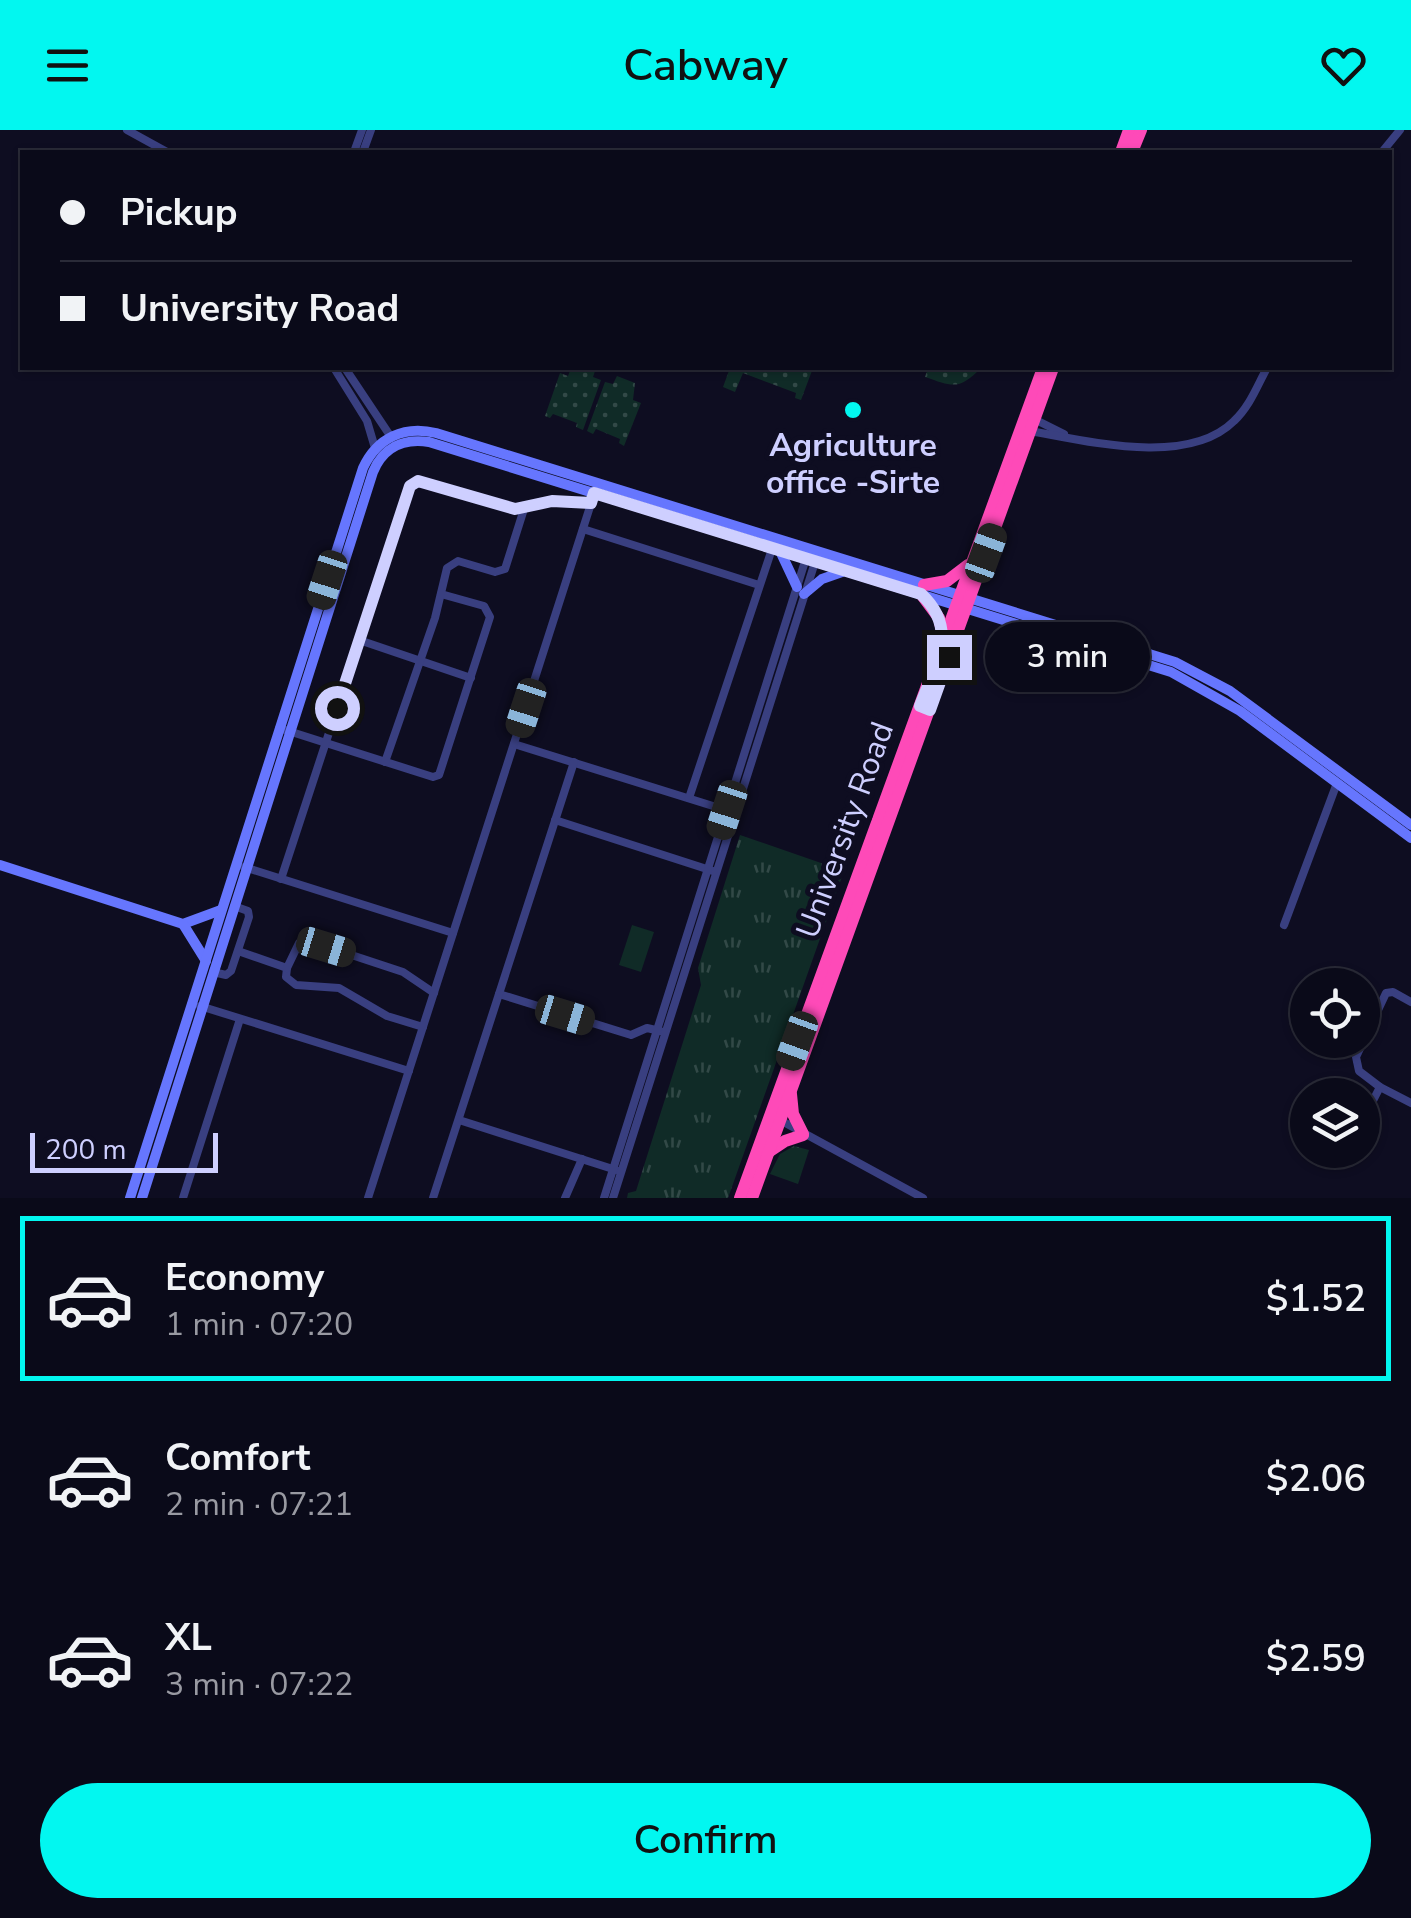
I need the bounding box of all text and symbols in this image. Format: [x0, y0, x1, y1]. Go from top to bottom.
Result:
text: Cabway [623, 35, 788, 96]
icon: menu [40, 38, 95, 93]
icon: heart [1316, 38, 1371, 93]
text: Pickup [120, 187, 238, 238]
text: University Road [120, 283, 399, 334]
marker: Agriculture office -Sirte [842, 399, 864, 421]
place label: Agriculture office -Sirte [766, 424, 940, 504]
car [962, 520, 1010, 586]
car [303, 547, 351, 613]
callout: 3 min [984, 622, 1149, 692]
route end [927, 635, 972, 680]
text: 3 min [1027, 635, 1108, 678]
car [502, 675, 550, 741]
route start [315, 686, 360, 731]
street label: University Road [786, 716, 904, 944]
car [703, 777, 751, 843]
car [293, 924, 359, 970]
map controls [1290, 968, 1380, 1168]
button: locate [1290, 968, 1380, 1058]
car [532, 992, 598, 1038]
car [773, 1008, 821, 1074]
button: layers [1290, 1078, 1380, 1168]
scale bar [30, 1128, 218, 1172]
text: 200 m [45, 1131, 127, 1169]
text: Economy [165, 1252, 324, 1303]
icon: car [45, 1254, 135, 1344]
text: $1.52 [1266, 1273, 1366, 1324]
text: 1 min · 07:20 [165, 1303, 353, 1346]
text: Comfort [165, 1432, 310, 1483]
icon: car [45, 1434, 135, 1524]
text: $2.06 [1266, 1453, 1366, 1504]
text: 2 min · 07:21 [165, 1483, 353, 1526]
text: XL [165, 1612, 212, 1663]
icon: car [45, 1614, 135, 1704]
text: $2.59 [1266, 1633, 1366, 1684]
text: 3 min · 07:22 [165, 1663, 353, 1706]
button: Confirm [40, 1783, 1371, 1898]

